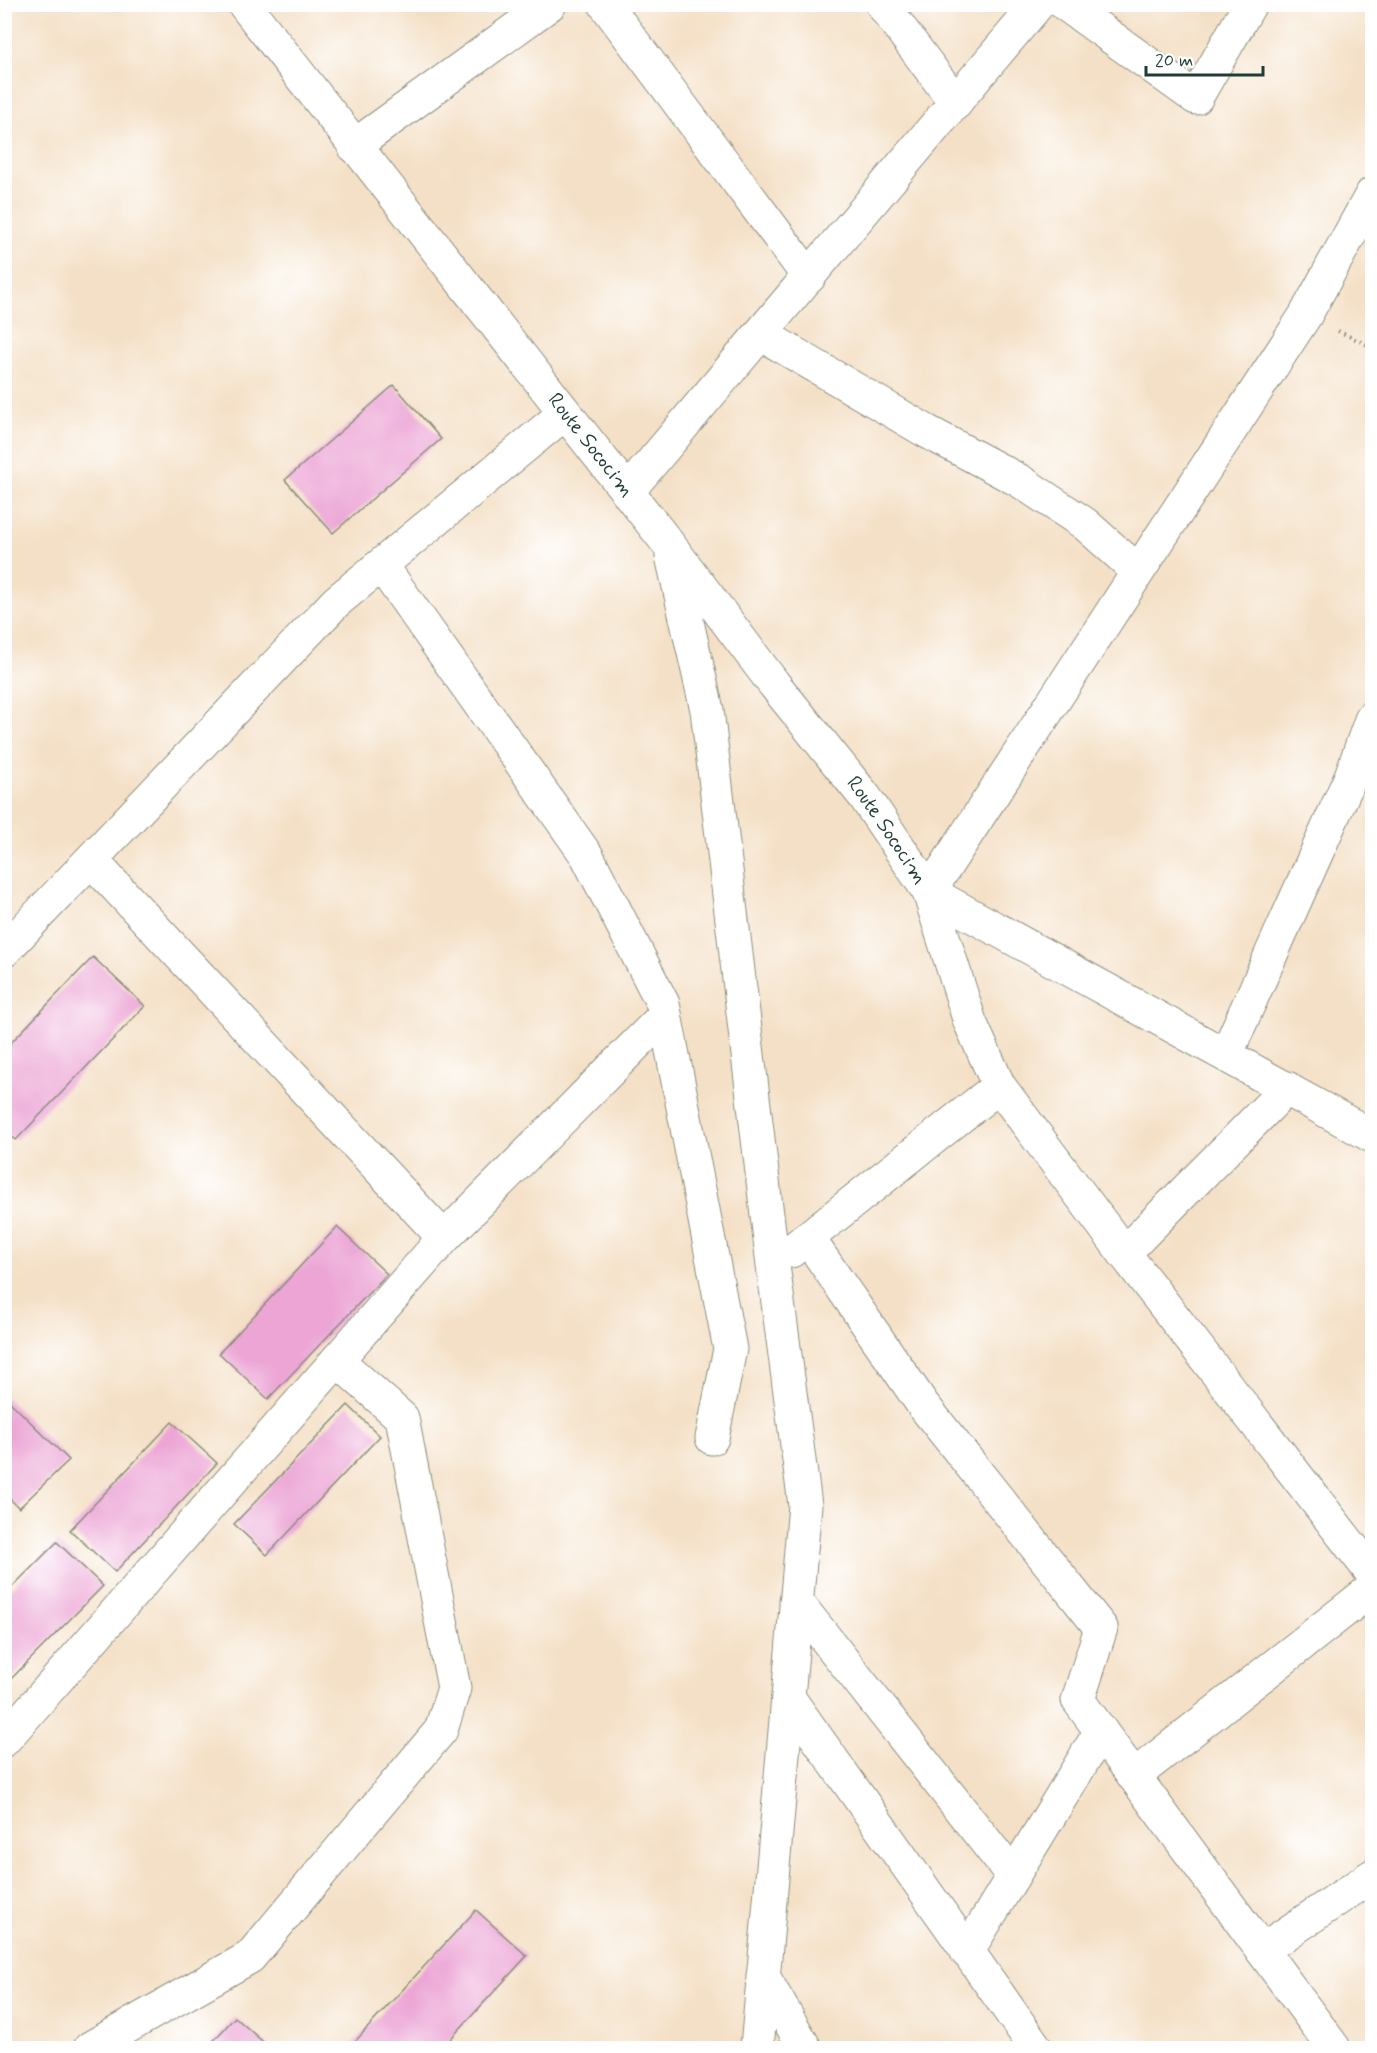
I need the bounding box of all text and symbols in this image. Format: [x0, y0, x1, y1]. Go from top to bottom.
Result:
scale bar [1146, 39, 1263, 77]
text: 20 m [1155, 49, 1193, 73]
street label: Route Sococim [541, 387, 640, 503]
street label: Route Sococim [840, 770, 934, 890]

